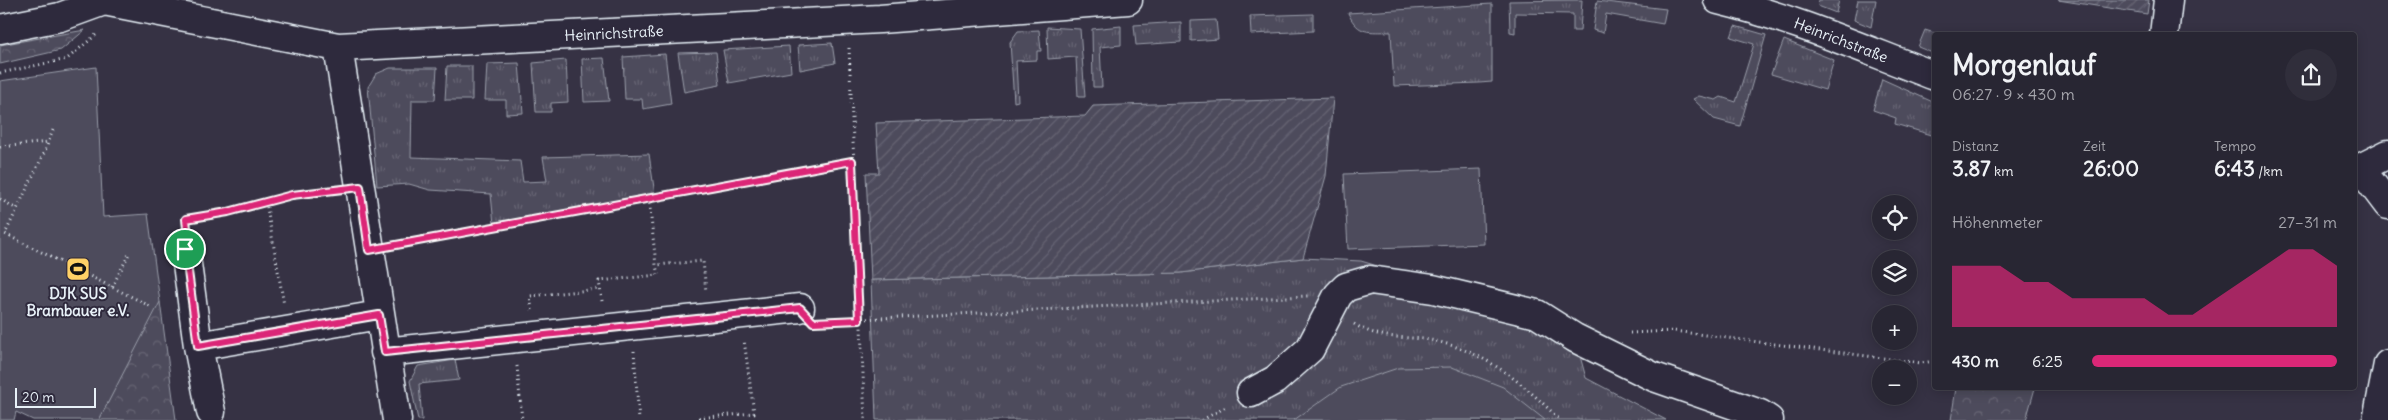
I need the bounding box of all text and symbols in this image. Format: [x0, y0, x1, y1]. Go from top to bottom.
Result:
street label: Heinrichstraße [1791, 13, 1891, 67]
street label: Heinrichstraße [564, 21, 664, 45]
text: Morgenlauf [1952, 47, 2096, 83]
button: share [2285, 49, 2337, 101]
text: 06:27 · 9 × 430 m [1952, 84, 2075, 104]
text: Distanz [1952, 137, 1999, 155]
text: Zeit [2083, 137, 2106, 155]
text: Tempo [2214, 137, 2256, 155]
text: 3.87 [1952, 155, 1991, 182]
text: 26:00 [2083, 155, 2139, 182]
text: 6:43 [2214, 155, 2255, 182]
text: km [1991, 162, 2013, 180]
text: /km [2255, 162, 2283, 180]
map controls [1872, 195, 1917, 405]
button: locate [1872, 195, 1917, 240]
text: Höhenmeter [1952, 212, 2043, 232]
text: 27–31 m [2278, 212, 2337, 232]
pin [164, 228, 206, 270]
icon: arrive [171, 235, 199, 263]
button: layers [1872, 250, 1917, 295]
sports icon: DJK SUS Brambauer e.V. [65, 256, 91, 282]
place label: DJK SUS Brambauer e.V. [27, 284, 129, 320]
button: + [1872, 305, 1917, 350]
text: 430 m [1952, 351, 1999, 371]
text: 6:25 [2032, 351, 2063, 371]
button: − [1872, 360, 1917, 405]
scale bar [15, 385, 96, 408]
text: 20 m [22, 388, 55, 406]

